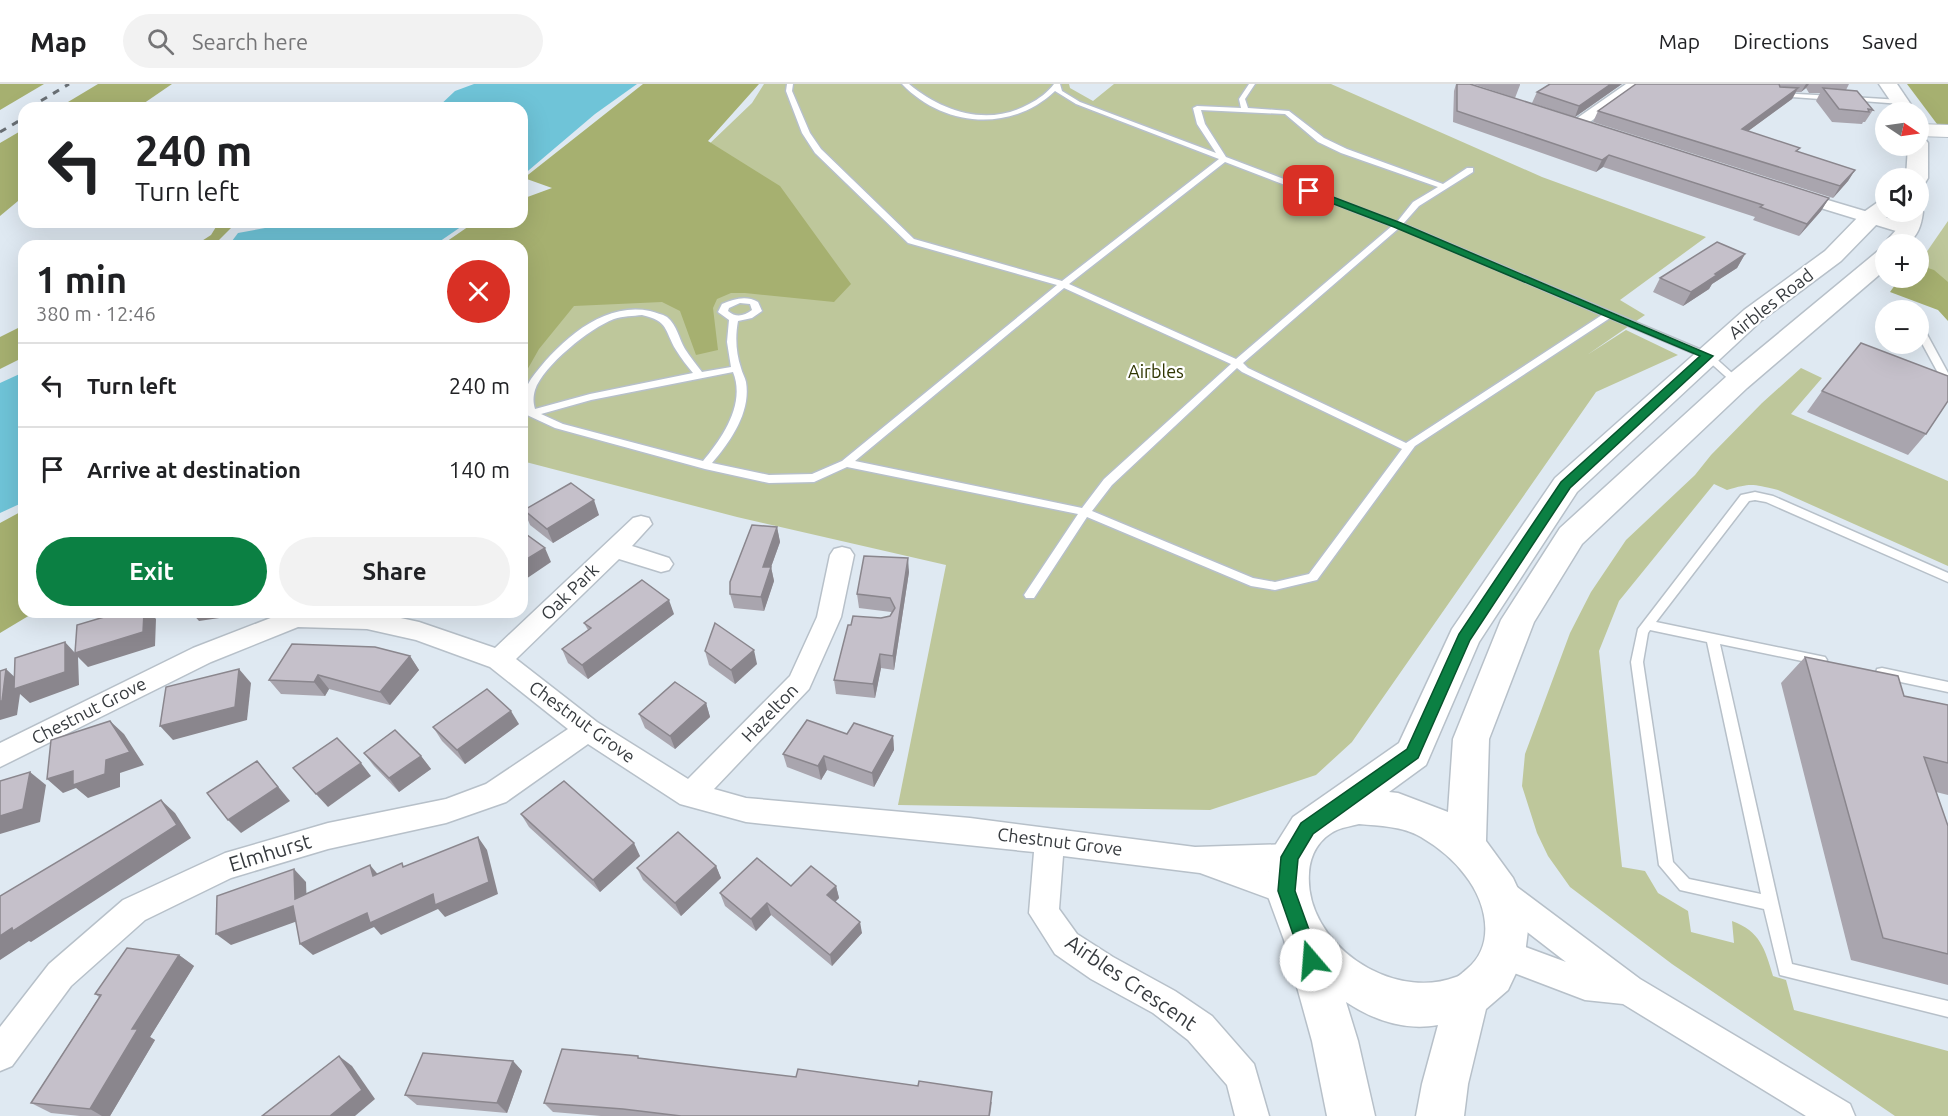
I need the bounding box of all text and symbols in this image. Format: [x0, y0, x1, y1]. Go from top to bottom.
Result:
search box [123, 14, 543, 68]
icon: search [144, 25, 177, 58]
text: Map [30, 26, 87, 57]
text: Search here [192, 29, 308, 54]
text: Map [1659, 29, 1700, 53]
text: Directions [1733, 29, 1829, 53]
text: Saved [1862, 29, 1918, 53]
north arrow [1875, 102, 1929, 156]
map controls [1875, 102, 1929, 354]
icon: left [36, 126, 114, 204]
text: 240 m [135, 127, 252, 174]
pin [1283, 165, 1334, 216]
button: sound [1875, 168, 1929, 222]
icon: arrive [1292, 174, 1325, 207]
text: Turn left [135, 176, 239, 206]
button: + [1875, 234, 1929, 288]
text: 1 min [36, 259, 127, 300]
button: close [447, 260, 510, 323]
street label: Airbles Road [1724, 264, 1817, 342]
button: − [1875, 300, 1929, 354]
text: 380 m · 12:46 [36, 302, 156, 325]
park label: Airbles [1128, 361, 1184, 381]
icon: left [36, 369, 69, 402]
text: Turn left [87, 373, 177, 398]
text: 240 m [449, 373, 510, 398]
icon: arrive [36, 453, 69, 486]
text: Arrive at destination [87, 457, 301, 482]
text: 140 m [449, 457, 510, 482]
button: Exit [36, 537, 267, 606]
button: Share [279, 537, 510, 606]
street label: Oak Park [536, 559, 602, 624]
street label: Chestnut Grove [28, 673, 149, 748]
street label: Chestnut Grove [526, 676, 639, 766]
street label: Hazelton [737, 679, 802, 745]
street label: Chestnut Grove [996, 823, 1124, 859]
street label: Elmhurst [226, 828, 314, 876]
position arrow [1279, 928, 1343, 992]
street label: Airbles Crescent [1061, 929, 1202, 1035]

